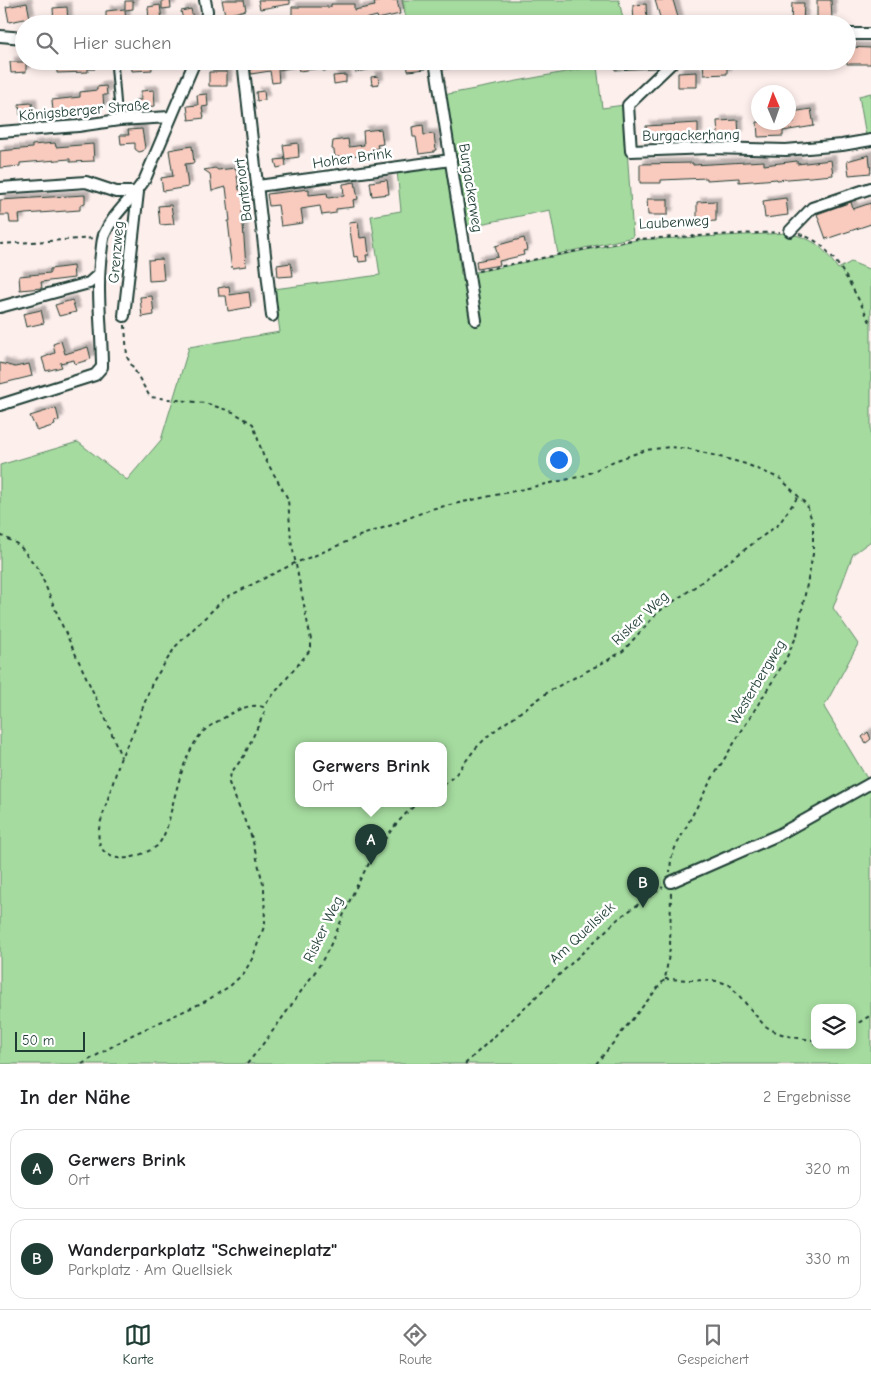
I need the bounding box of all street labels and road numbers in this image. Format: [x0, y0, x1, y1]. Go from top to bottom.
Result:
street label: Königsberger Straße [18, 95, 151, 125]
street label: Burgackerhang [642, 125, 740, 145]
street label: Burgackerweg [455, 142, 487, 234]
street label: Hoher Brink [311, 143, 393, 172]
street label: Bantenort [230, 157, 256, 222]
street label: Laubenweg [638, 211, 710, 233]
street label: Grenzweg [104, 220, 128, 284]
street label: Risker Weg [608, 587, 672, 649]
street label: Westerbergweg [725, 636, 789, 728]
street label: Risker Weg [299, 893, 347, 965]
street label: Am Quellsiek [546, 898, 619, 968]

